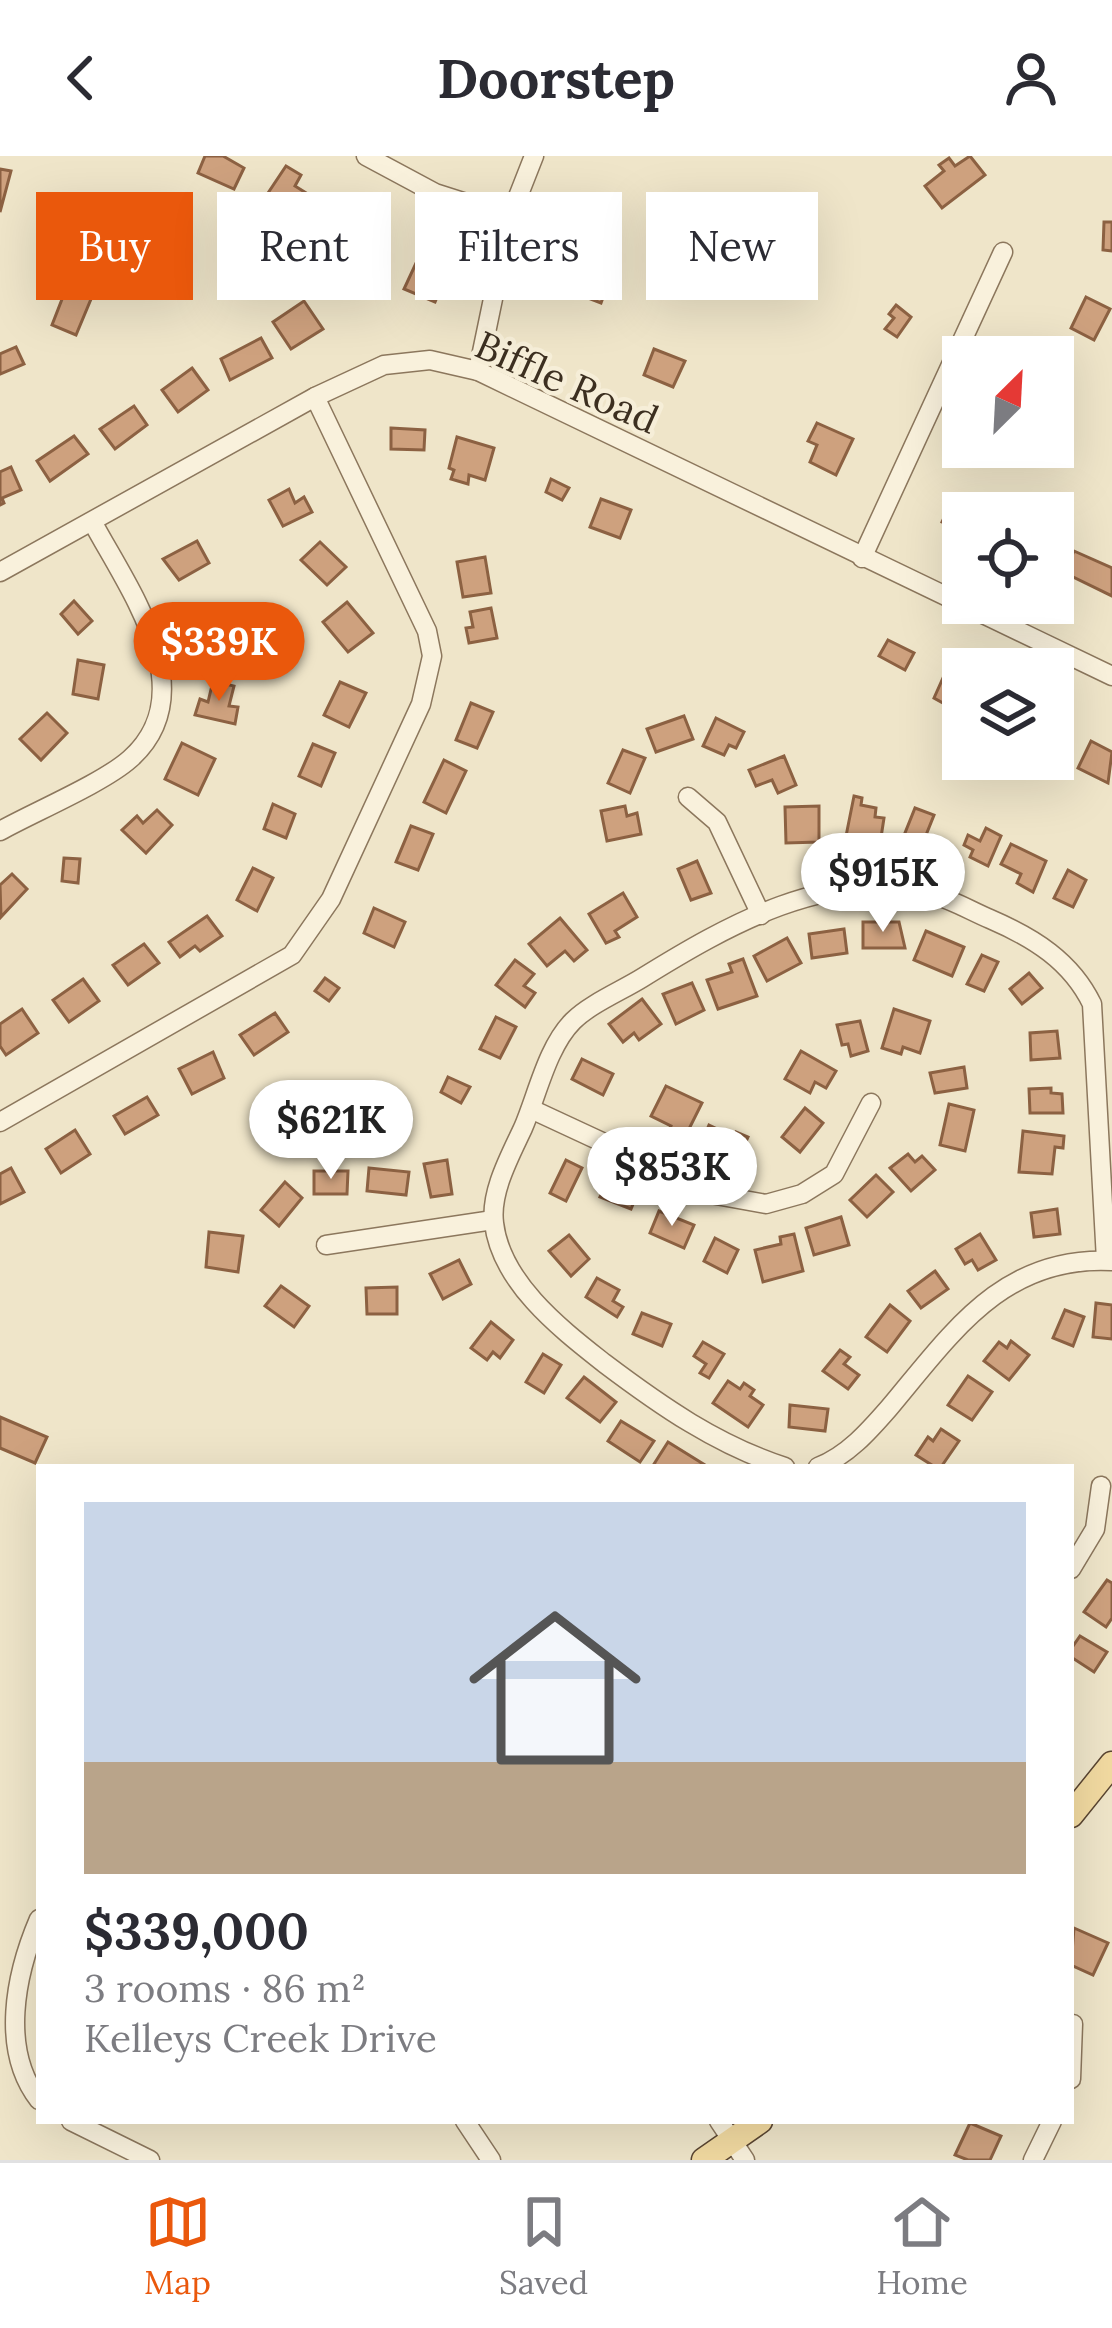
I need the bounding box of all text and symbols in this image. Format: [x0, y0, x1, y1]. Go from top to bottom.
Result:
text: Doorstep [437, 44, 675, 113]
icon: back [48, 45, 114, 111]
icon: person [998, 45, 1064, 111]
chip: Buy [36, 192, 193, 300]
chip: Rent [217, 192, 391, 300]
chip: Filters [415, 192, 622, 300]
chip: New [646, 192, 818, 300]
street label: Biffle Road [468, 319, 666, 445]
north arrow [942, 336, 1074, 468]
map controls [942, 336, 1074, 780]
button: locate [942, 492, 1074, 624]
pin: $339K [135, 602, 303, 704]
text: $339K [161, 616, 277, 666]
button: layers [942, 648, 1074, 780]
pin: $915K [799, 833, 967, 935]
text: $915K [828, 847, 938, 897]
pin: $621K [247, 1080, 415, 1182]
text: $621K [276, 1094, 386, 1144]
pin: $853K [588, 1127, 756, 1229]
text: $853K [614, 1141, 730, 1191]
icon: home [447, 1580, 663, 1796]
text: $339,000 [84, 1898, 309, 1963]
text: 3 rooms · 86 m² [84, 1963, 366, 2013]
text: Kelleys Creek Drive [84, 2013, 437, 2063]
tab: Map [144, 2189, 211, 2303]
tab: Saved [499, 2189, 588, 2303]
tab: Home [876, 2189, 968, 2303]

